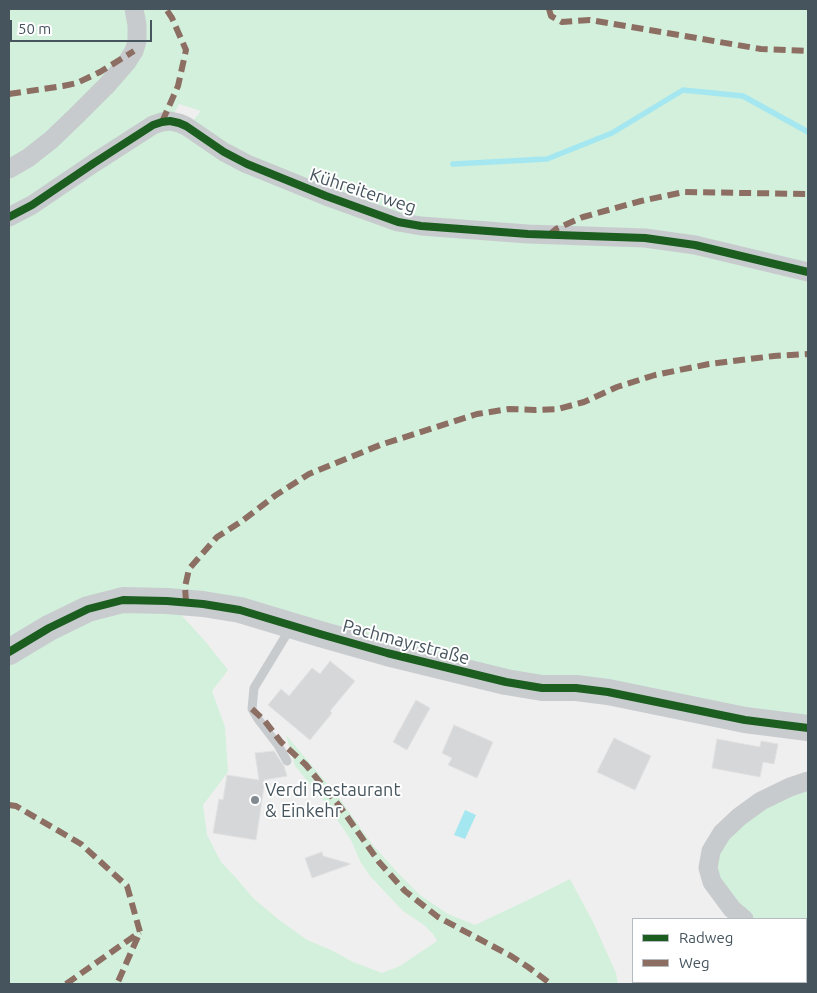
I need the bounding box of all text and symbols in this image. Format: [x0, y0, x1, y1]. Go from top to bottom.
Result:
scale bar [12, 10, 155, 42]
text: 50 m [18, 20, 51, 37]
street label: Kühreiterweg [307, 164, 419, 218]
street label: Pachmayrstraße [340, 615, 472, 669]
place label: Verdi Restaurant & Einkehr [265, 779, 400, 822]
marker: Verdi Restaurant & Einkehr [249, 794, 261, 806]
legend [632, 918, 807, 983]
text: Radweg [679, 929, 733, 946]
text: Weg [679, 954, 710, 971]

